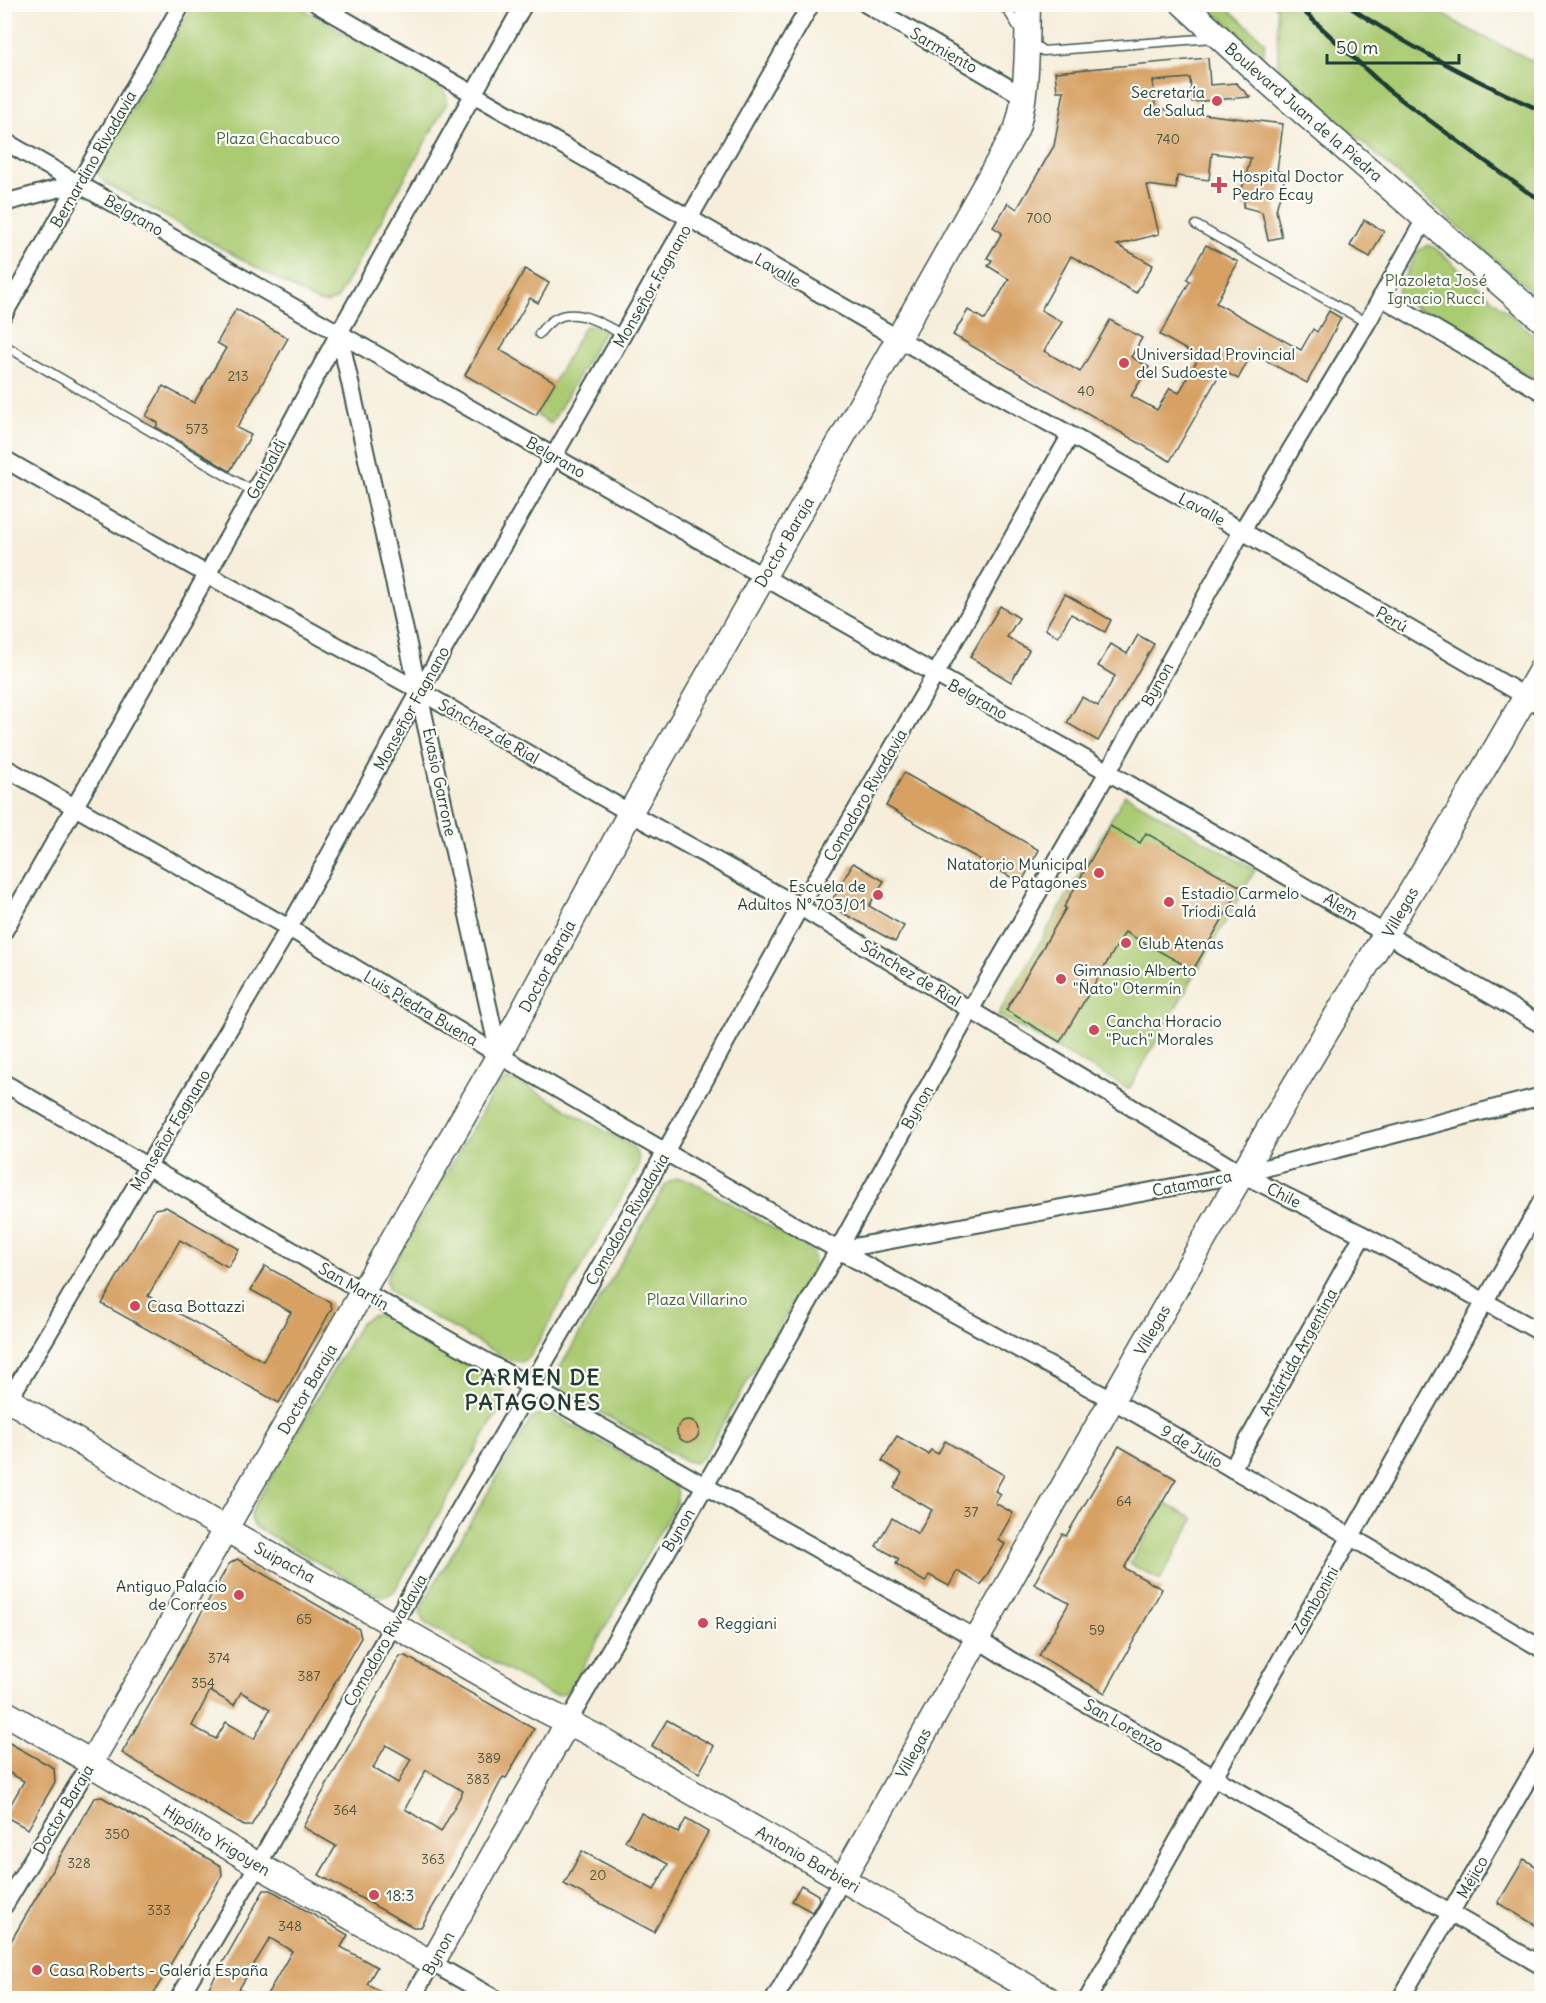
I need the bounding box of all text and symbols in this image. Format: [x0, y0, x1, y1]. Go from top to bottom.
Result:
street label: Sarmiento [907, 23, 981, 77]
scale bar [1327, 27, 1459, 65]
text: 50 m [1336, 36, 1378, 59]
street label: Boulevard Juan de la Piedra [1221, 38, 1387, 186]
place label: Secretaría de Salud [1131, 82, 1205, 120]
street label: Bernardino Rivadavia [46, 87, 140, 231]
marker: Secretaría de Salud [1210, 94, 1224, 108]
park label: Plaza Chacabuco [216, 128, 340, 148]
house number: 740 [1156, 130, 1180, 148]
place label: Hospital Doctor Pedro Ecay [1232, 166, 1344, 204]
marker: Hospital Doctor Pedro Ecay [1210, 176, 1228, 194]
street label: Belgrano [101, 190, 167, 240]
house number: 700 [1026, 209, 1052, 227]
street label: Monseñor Fagnano [609, 221, 695, 351]
street label: Lavalle [751, 249, 805, 291]
park label: Plazoleta José Ignacio Rucci [1385, 270, 1487, 308]
place label: Universidad Provincial del Sudoeste [1136, 344, 1295, 382]
marker: Universidad Provincial del Sudoeste [1117, 356, 1131, 370]
house number: 213 [227, 367, 249, 385]
house number: 40 [1077, 382, 1095, 400]
house number: 573 [186, 420, 208, 438]
street label: Belgrano [523, 432, 589, 482]
street label: Garibaldi [242, 435, 290, 503]
street label: Lavalle [1175, 488, 1229, 530]
street label: Doctor Baraja [750, 493, 818, 591]
street label: Perú [1372, 602, 1412, 636]
street label: Monseñor Fagnano [369, 643, 453, 773]
street label: Bynon [1137, 659, 1177, 709]
street label: Belgrano [945, 674, 1011, 724]
street label: Sánchez de Rial [435, 694, 543, 768]
street label: Comodoro Rivadavia [819, 725, 911, 865]
street label: Evasio Garrone [419, 726, 461, 838]
place label: Natatorio Municipal de Patagones [946, 854, 1087, 892]
marker: Natatorio Municipal de Patagones [1092, 866, 1106, 880]
place label: Escuela de Adultos N° 703/01 [738, 876, 866, 914]
place label: Estadio Carmelo Tríodi Calá [1181, 883, 1299, 921]
street label: Villegas [1378, 883, 1422, 941]
marker: Escuela de Adultos N° 703/01 [871, 888, 885, 902]
street label: Alem [1320, 888, 1362, 924]
marker: Estadio Carmelo Tríodi Calá [1162, 895, 1176, 909]
street label: Doctor Baraja [514, 917, 580, 1015]
place label: Club Atenas [1138, 933, 1224, 953]
street label: Sánchez de Rial [857, 935, 965, 1011]
marker: Club Atenas [1119, 936, 1133, 950]
place label: Gimnasio Alberto "Ñato" Otermín [1073, 960, 1196, 998]
street label: Luis Piedra Buena [360, 966, 482, 1050]
marker: Gimnasio Alberto "Ñato" Otermín [1054, 972, 1068, 986]
place label: Cancha Horacio "Puch" Morales [1106, 1011, 1222, 1049]
marker: Cancha Horacio "Puch" Morales [1087, 1023, 1101, 1037]
street label: Monseñor Fagnano [126, 1065, 214, 1195]
street label: Bynon [897, 1082, 937, 1132]
street label: Comodoro Rivadavia [581, 1149, 673, 1289]
street label: Catamarca [1150, 1165, 1234, 1201]
street label: Chile [1264, 1178, 1304, 1212]
street label: San Martín [315, 1258, 393, 1314]
street label: Antártida Argentina [1255, 1285, 1341, 1419]
park label: Plaza Villarino [646, 1289, 748, 1309]
place label: Casa Bottazzi [147, 1296, 245, 1316]
marker: Casa Bottazzi [128, 1299, 142, 1313]
street label: Villegas [1130, 1301, 1174, 1359]
street label: Doctor Baraja [273, 1340, 341, 1438]
district label: CARMEN DE PATAGONES [464, 1363, 602, 1416]
street label: 9 de Julio [1157, 1420, 1227, 1472]
house number: 64 [1116, 1492, 1132, 1510]
house number: 37 [964, 1503, 979, 1521]
street label: Bynon [657, 1505, 699, 1555]
street label: Suipacha [251, 1537, 319, 1587]
street label: Zambonini [1287, 1562, 1343, 1638]
street label: Comodoro Rivadavia [339, 1570, 431, 1710]
place label: Antiguo Palacio de Correos [116, 1576, 227, 1614]
marker: Antiguo Palacio de Correos [232, 1588, 246, 1602]
house number: 65 [296, 1610, 312, 1628]
place label: Reggiani [715, 1613, 777, 1633]
marker: Reggiani [696, 1616, 710, 1630]
house number: 59 [1089, 1621, 1105, 1639]
house number: 374 [208, 1649, 230, 1667]
house number: 387 [298, 1667, 321, 1685]
house number: 354 [191, 1674, 215, 1692]
street label: San Lorenzo [1080, 1694, 1168, 1756]
street label: Villegas [891, 1724, 935, 1782]
house number: 389 [477, 1749, 501, 1767]
street label: Doctor Baraja [28, 1761, 98, 1857]
house number: 383 [466, 1770, 490, 1788]
street label: Hipólito Yrigoyen [160, 1800, 274, 1880]
house number: 364 [333, 1801, 357, 1819]
street label: Antonio Barbieri [752, 1821, 864, 1897]
house number: 350 [104, 1825, 130, 1843]
house number: 363 [421, 1850, 445, 1868]
street label: Méjico [1452, 1852, 1492, 1902]
house number: 328 [67, 1854, 91, 1872]
house number: 20 [590, 1866, 606, 1884]
place label: 18:3 [386, 1885, 414, 1905]
marker: 18:3 [367, 1888, 381, 1902]
house number: 333 [147, 1901, 171, 1919]
house number: 348 [278, 1917, 302, 1935]
street label: Bynon [418, 1928, 458, 1978]
place label: Casa Roberts - Galería España [49, 1960, 268, 1980]
marker: Casa Roberts - Galería España [30, 1963, 44, 1977]

